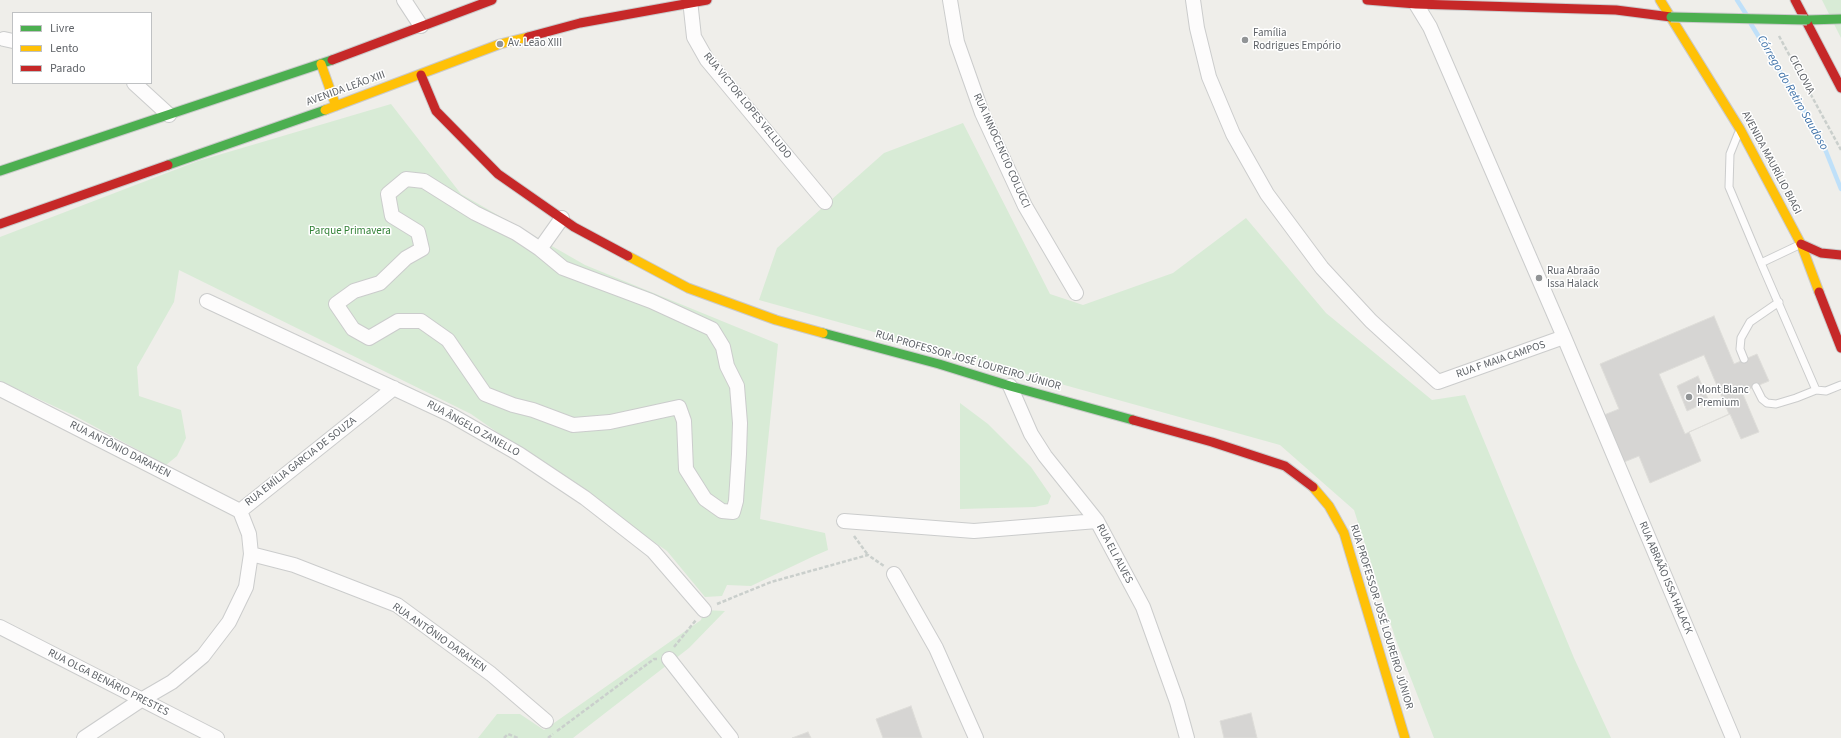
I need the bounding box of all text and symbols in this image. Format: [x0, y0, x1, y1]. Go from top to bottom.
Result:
legend [12, 12, 152, 84]
text: Livre [50, 20, 74, 37]
place label: Família Rodrigues Empório [1253, 27, 1341, 53]
water label: Córrego do Retiro Saudoso [1753, 33, 1831, 153]
marker: Família Rodrigues Empório [1240, 35, 1250, 45]
place label: Av. Leão XIII [508, 37, 562, 51]
marker: Av. Leão XIII [495, 39, 505, 49]
text: Lento [50, 40, 79, 57]
street label: RUA VICTOR LOPES VELLUDO [700, 50, 794, 162]
street label: CICLOVIA [1785, 53, 1817, 97]
text: Parado [50, 60, 85, 77]
street label: AVENIDA LEÃO XIII [305, 69, 387, 109]
street label: RUA INNOCENCIO COLUCCI [970, 92, 1032, 210]
street label: AVENIDA MAURÍLIO BIAGI [1738, 109, 1804, 217]
park label: Parque Primavera [309, 225, 391, 239]
place label: Rua Abraão Issa Halack [1547, 265, 1600, 291]
marker: Rua Abraão Issa Halack [1534, 273, 1544, 283]
street label: RUA PROFESSOR JOSÉ LOUREIRO JÚNIOR [874, 328, 1062, 394]
street label: RUA F MAIA CAMPOS [1455, 339, 1547, 381]
place label: Mont Blanc Premium [1697, 384, 1749, 410]
marker: Mont Blanc Premium [1684, 392, 1694, 402]
street label: RUA ÂNGELO ZANELLO [424, 398, 522, 460]
street label: RUA EMÍLIA GARCIA DE SOUZA [243, 414, 359, 510]
street label: RUA ANTÔNIO DARAHEN [67, 419, 173, 481]
street label: RUA ABRAÃO ISSA HALACK [1635, 520, 1695, 636]
street label: RUA ELI ALVES [1093, 522, 1135, 586]
street label: RUA PROFESSOR JOSÉ LOUREIRO JÚNIOR [1347, 523, 1415, 711]
street label: RUA ANTÔNIO DARAHEN [389, 601, 489, 675]
street label: RUA OLGA BENÁRIO PRESTES [45, 647, 171, 719]

